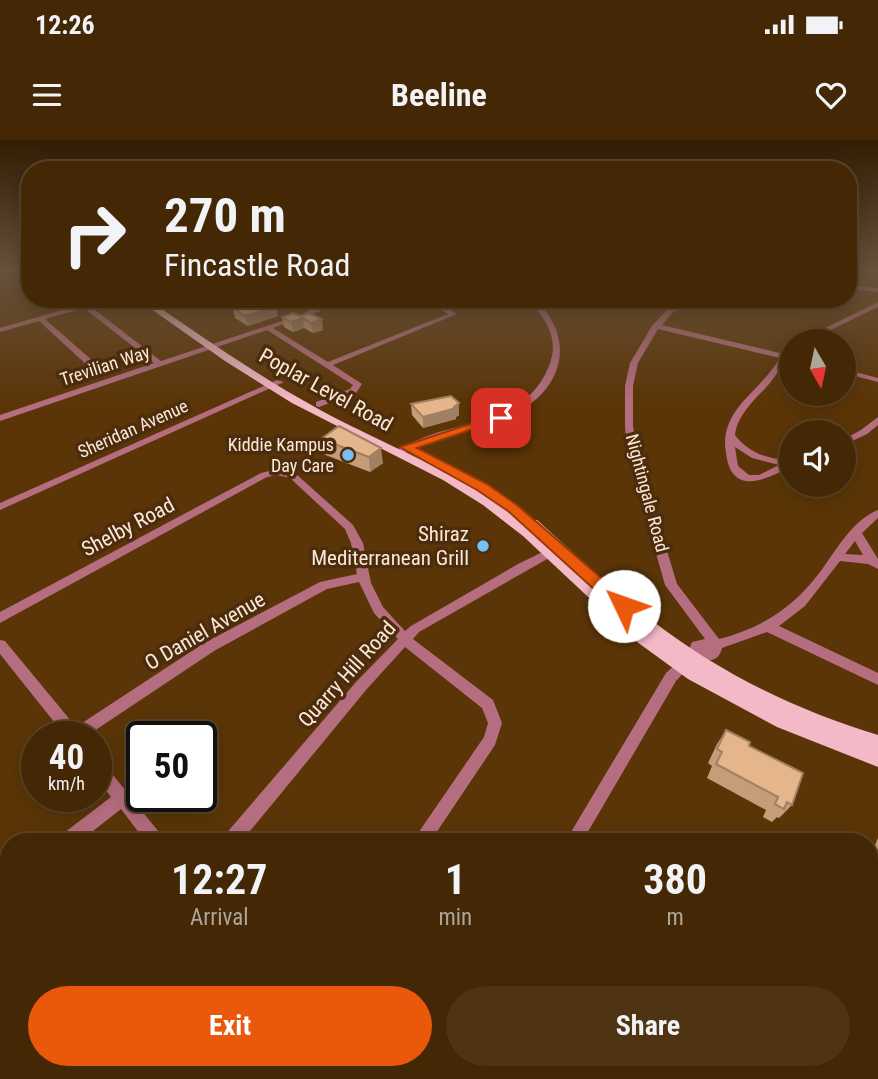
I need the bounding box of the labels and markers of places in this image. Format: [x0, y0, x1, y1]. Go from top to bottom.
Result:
pin [471, 388, 531, 448]
place label: Kiddie Kampus Day Care [228, 434, 334, 476]
marker: Kiddie Kampus Day Care [340, 447, 356, 463]
place label: Shiraz Mediterranean Grill [311, 522, 469, 570]
marker: Shiraz Mediterranean Grill [475, 538, 491, 554]

